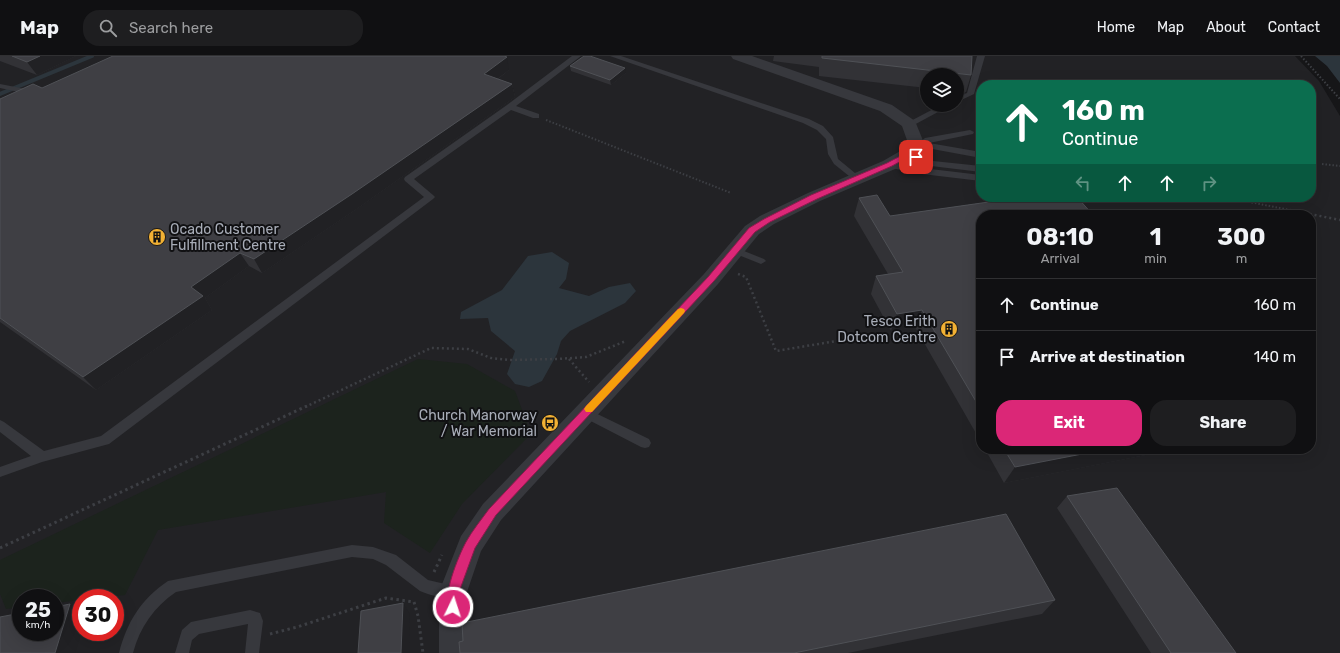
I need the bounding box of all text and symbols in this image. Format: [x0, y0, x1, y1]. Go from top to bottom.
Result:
search box [83, 10, 363, 46]
text: Map [20, 16, 59, 39]
icon: search [97, 17, 119, 39]
text: Search here [129, 19, 213, 37]
text: Home [1097, 19, 1135, 36]
text: Map [1157, 19, 1184, 36]
text: About [1206, 19, 1246, 36]
text: Contact [1268, 19, 1320, 36]
map controls [920, 68, 964, 112]
button: layers [920, 68, 964, 112]
text: 160 m [1062, 94, 1145, 127]
icon: ahead [996, 96, 1048, 148]
text: Continue [1062, 128, 1138, 150]
pin [899, 140, 933, 174]
icon: arrive [905, 146, 927, 168]
icon: left [1072, 172, 1094, 194]
icon: ahead [1114, 172, 1136, 194]
icon: ahead [1156, 172, 1178, 194]
icon: right [1198, 172, 1220, 194]
place label: Ocado Customer Fulfillment Centre [170, 221, 286, 254]
text: 08:10 [1026, 223, 1094, 251]
text: 1 [1150, 223, 1162, 251]
text: 300 [1217, 223, 1266, 251]
building icon: Ocado Customer Fulfillment Centre [147, 227, 167, 247]
text: Arrival [1041, 251, 1080, 266]
text: min [1144, 251, 1167, 266]
text: m [1236, 251, 1247, 266]
icon: ahead [996, 294, 1018, 316]
text: Continue [1030, 296, 1099, 314]
text: 160 m [1254, 296, 1296, 314]
place label: Tesco Erith Dotcom Centre [837, 313, 936, 346]
building icon: Tesco Erith Dotcom Centre [939, 319, 959, 339]
icon: arrive [996, 346, 1018, 368]
text: Arrive at destination [1030, 348, 1185, 366]
text: 140 m [1254, 348, 1296, 366]
button: Exit [996, 400, 1142, 446]
button: Share [1150, 400, 1296, 446]
place label: Church Manorway / War Memorial [419, 407, 537, 440]
bus stop icon: Church Manorway / War Memorial [540, 413, 560, 433]
position arrow [432, 586, 474, 628]
speed limit sign: 30 [72, 589, 124, 641]
text: 25 [25, 598, 51, 622]
text: km/h [26, 619, 50, 631]

